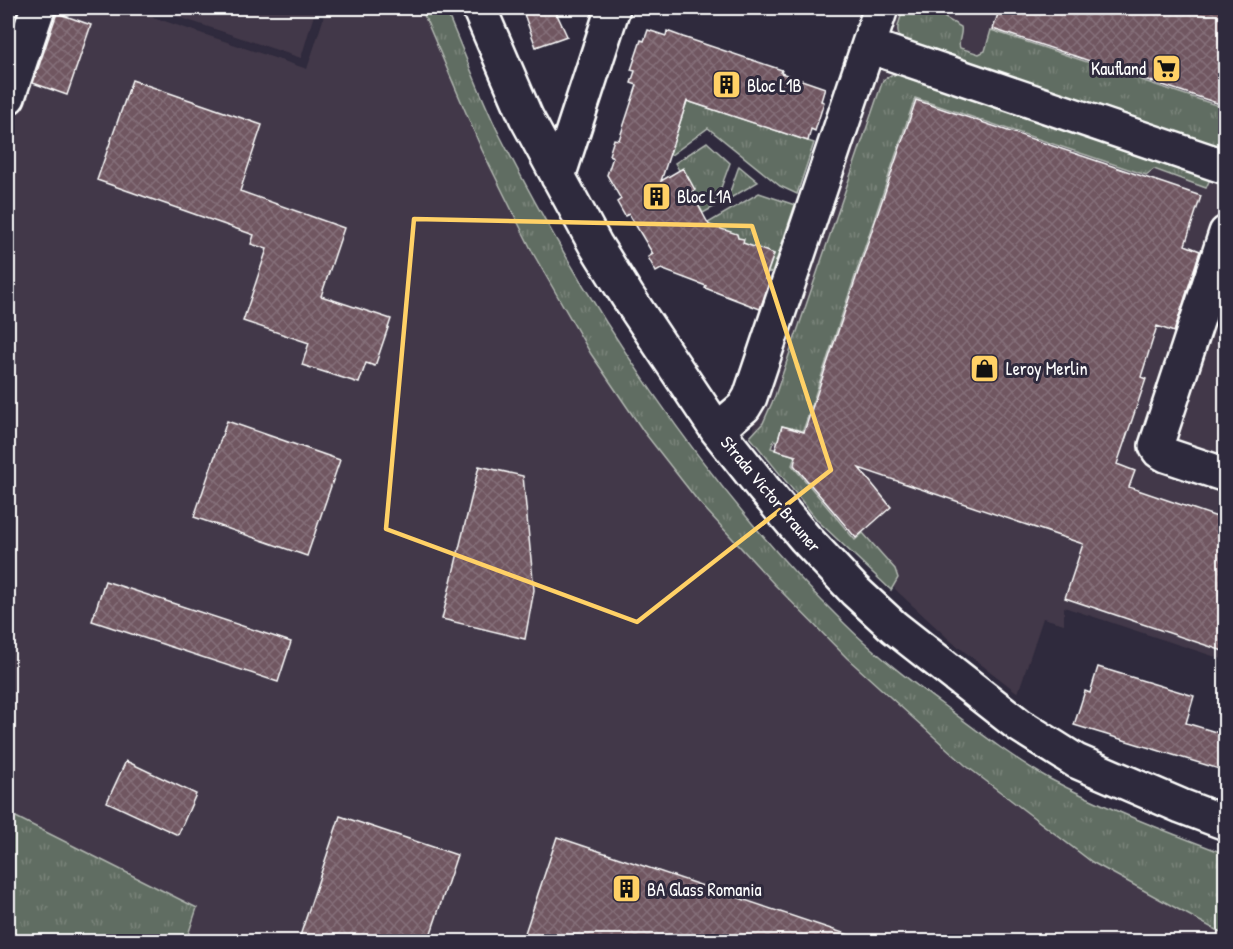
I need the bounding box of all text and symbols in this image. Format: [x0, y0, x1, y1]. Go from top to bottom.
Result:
supermarket icon: Kaufland [1151, 52, 1183, 84]
place label: Kaufland [1091, 56, 1146, 81]
building icon: Bloc L1B [710, 69, 742, 101]
place label: Bloc L1B [747, 73, 802, 98]
building icon: Bloc L1A [640, 180, 672, 212]
place label: Bloc L1A [677, 184, 732, 209]
shop icon: Leroy Merlin [969, 352, 1001, 384]
place label: Leroy Merlin [1006, 356, 1088, 381]
street label: Strada Victor Brauner [715, 430, 827, 558]
building icon: BA Glass Romania [610, 873, 642, 905]
place label: BA Glass Romania [647, 877, 761, 902]

